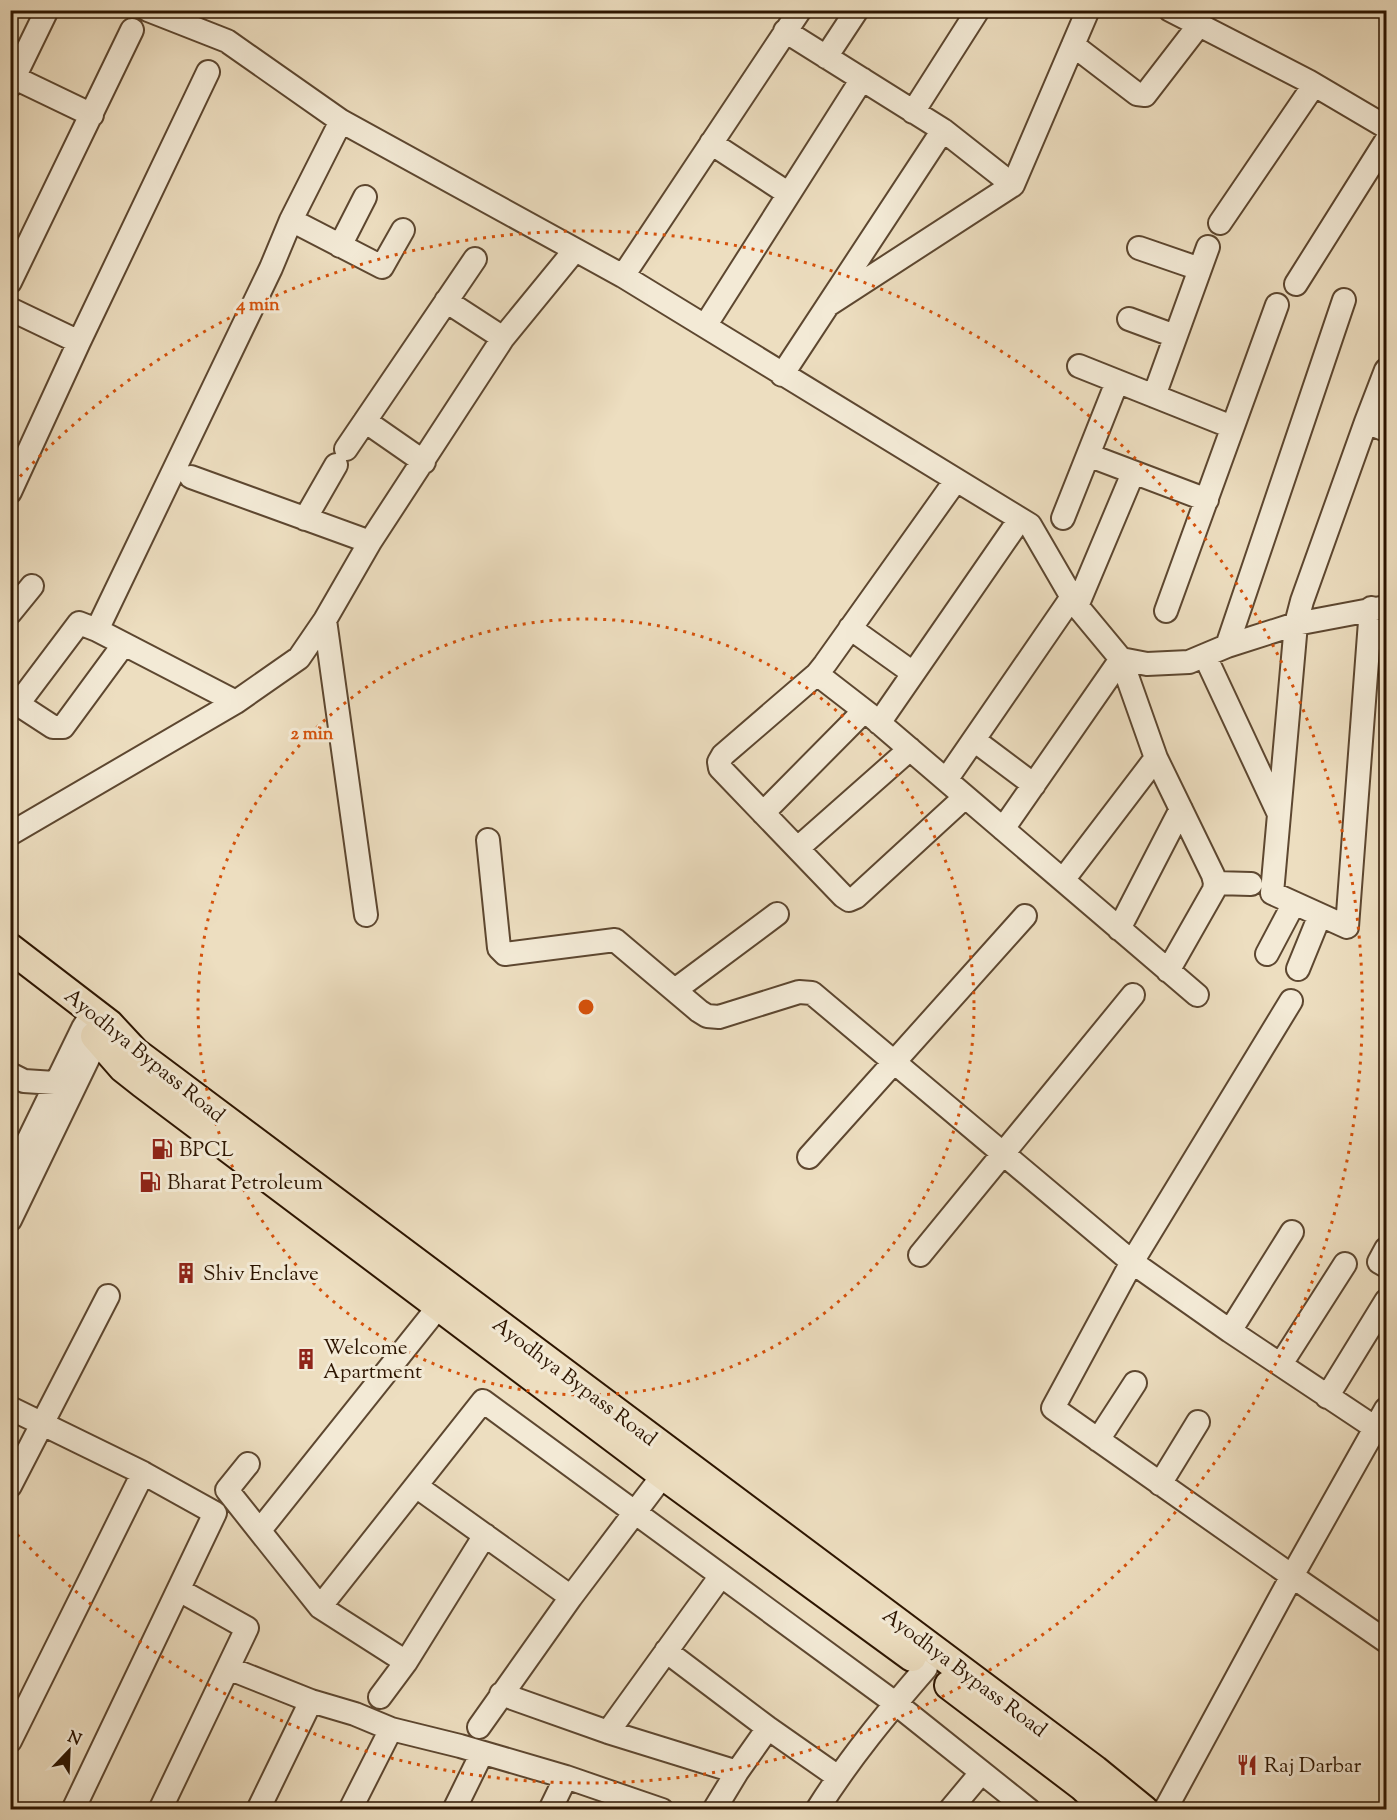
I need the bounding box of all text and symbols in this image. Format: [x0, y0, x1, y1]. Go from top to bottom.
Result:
text: 4 min [235, 293, 280, 319]
text: 2 min [291, 722, 334, 748]
street label: Ayodhya Bypass Road [57, 982, 231, 1131]
centre of rings [576, 997, 596, 1017]
place label: BPCL [179, 1136, 234, 1166]
fuel station icon: BPCL [150, 1137, 174, 1161]
place label: Bharat Petroleum [167, 1169, 323, 1199]
fuel station icon: Bharat Petroleum [138, 1170, 162, 1194]
place label: Shiv Enclave [203, 1260, 319, 1290]
building icon: Shiv Enclave [174, 1261, 198, 1285]
street label: Ayodhya Bypass Road [485, 1311, 662, 1455]
place label: Welcome Apartment [323, 1334, 422, 1388]
building icon: Welcome Apartment [294, 1347, 318, 1371]
street label: Ayodhya Bypass Road [875, 1602, 1052, 1746]
north arrow [39, 1721, 99, 1781]
text: N [64, 1726, 84, 1753]
place label: Raj Darbar [1264, 1752, 1361, 1782]
restaurant icon: Raj Darbar [1235, 1753, 1259, 1777]

